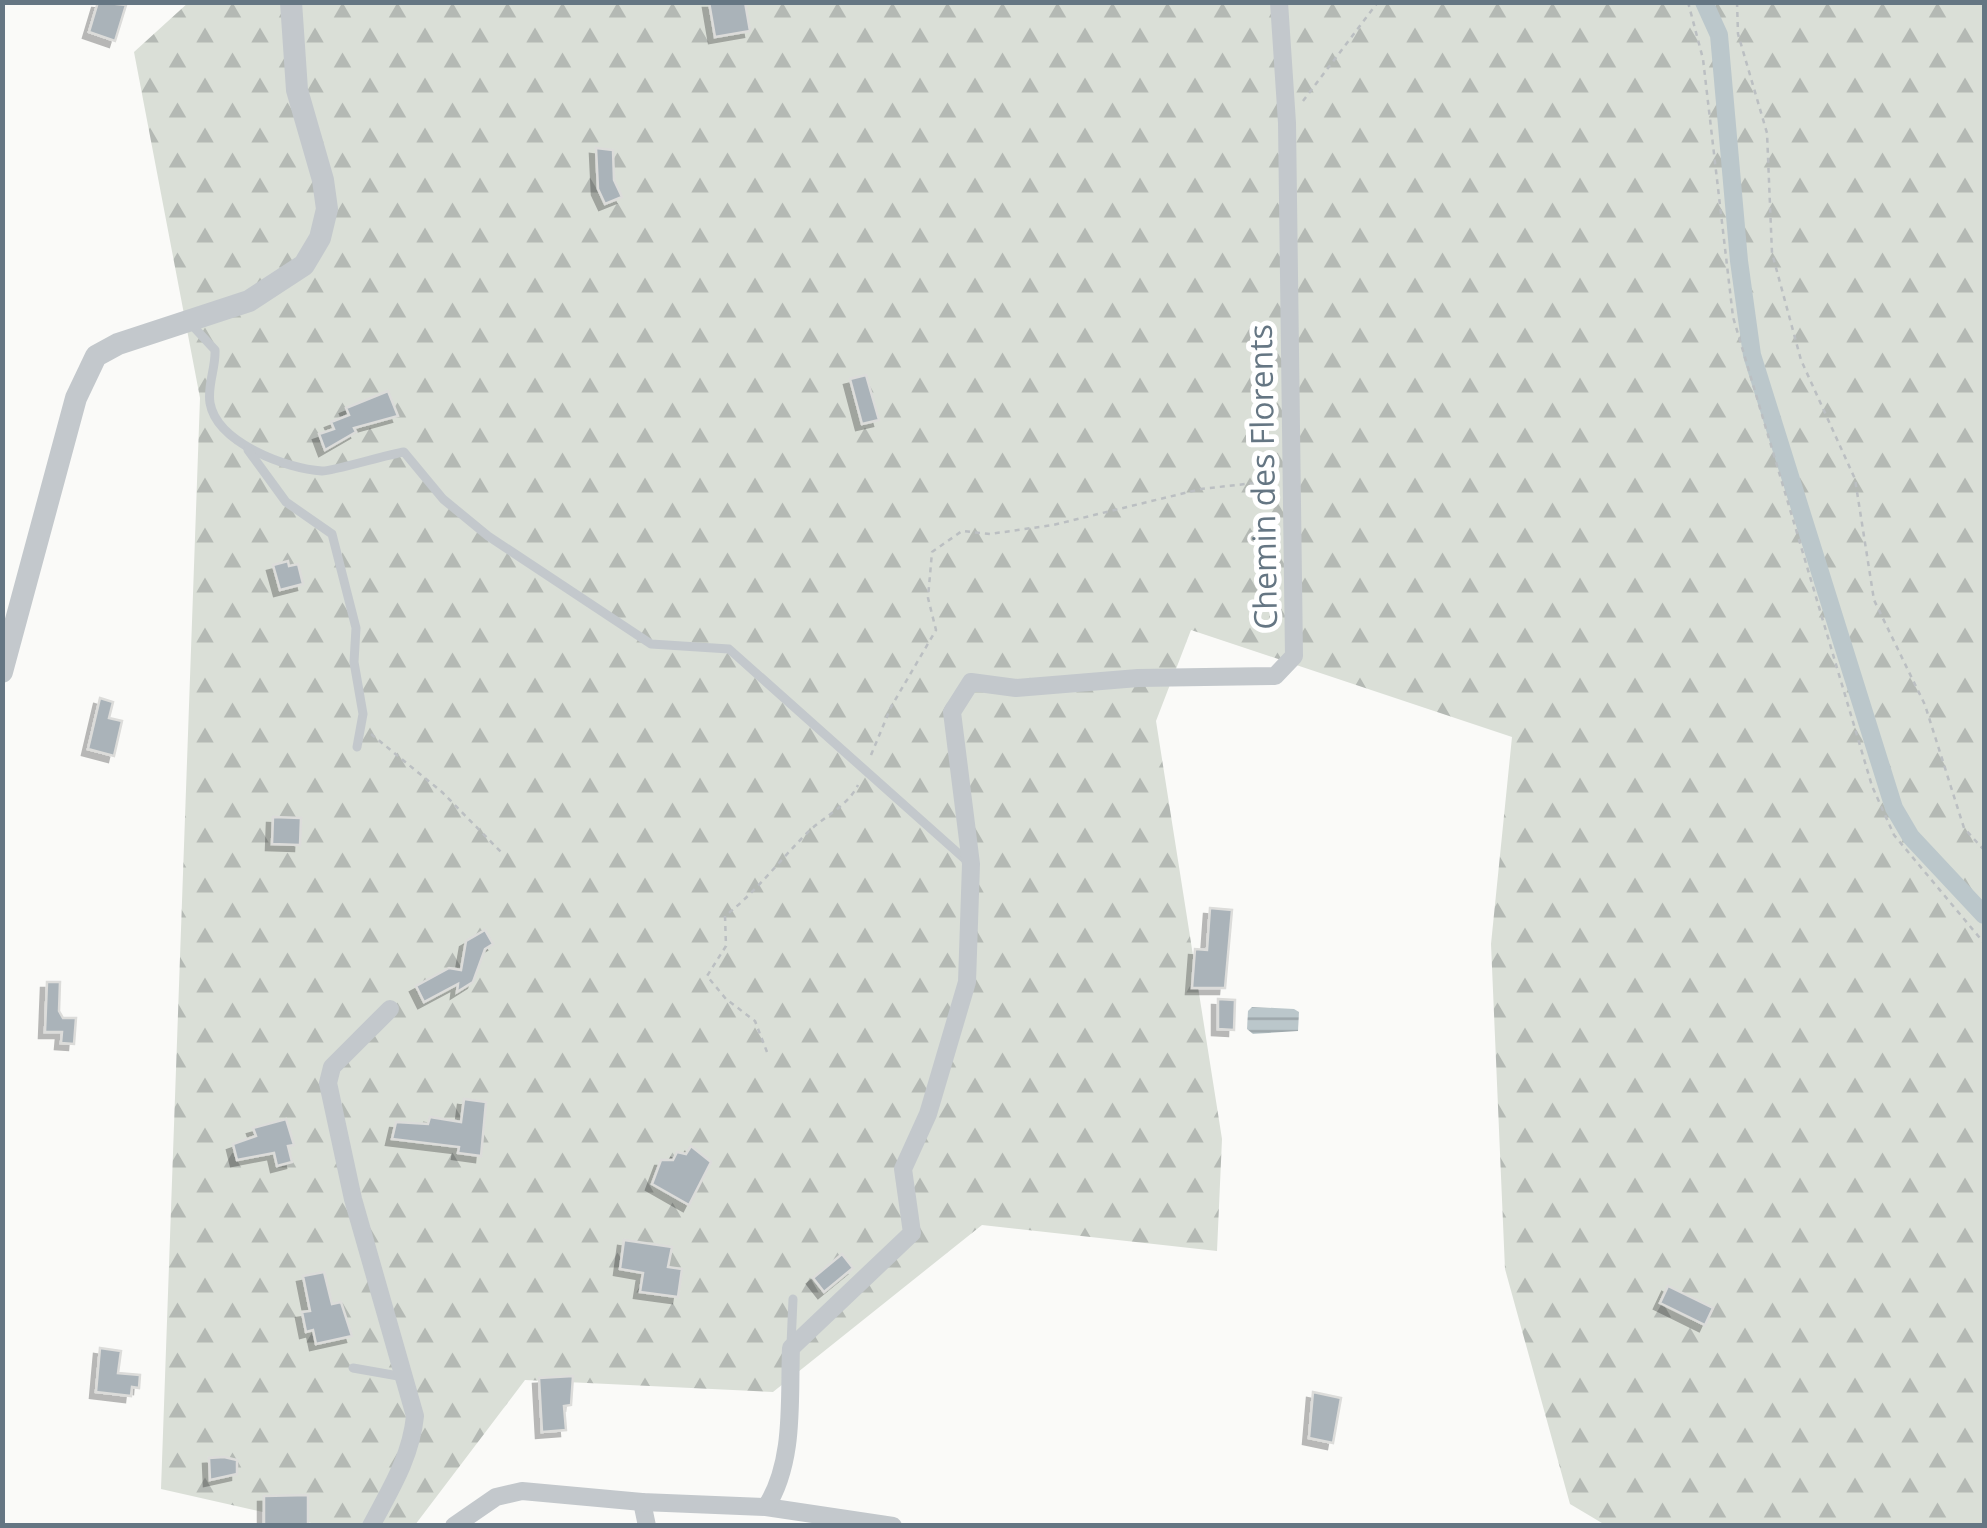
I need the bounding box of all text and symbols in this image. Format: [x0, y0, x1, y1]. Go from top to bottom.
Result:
street label: Chemin des Florents [1238, 324, 1286, 630]

